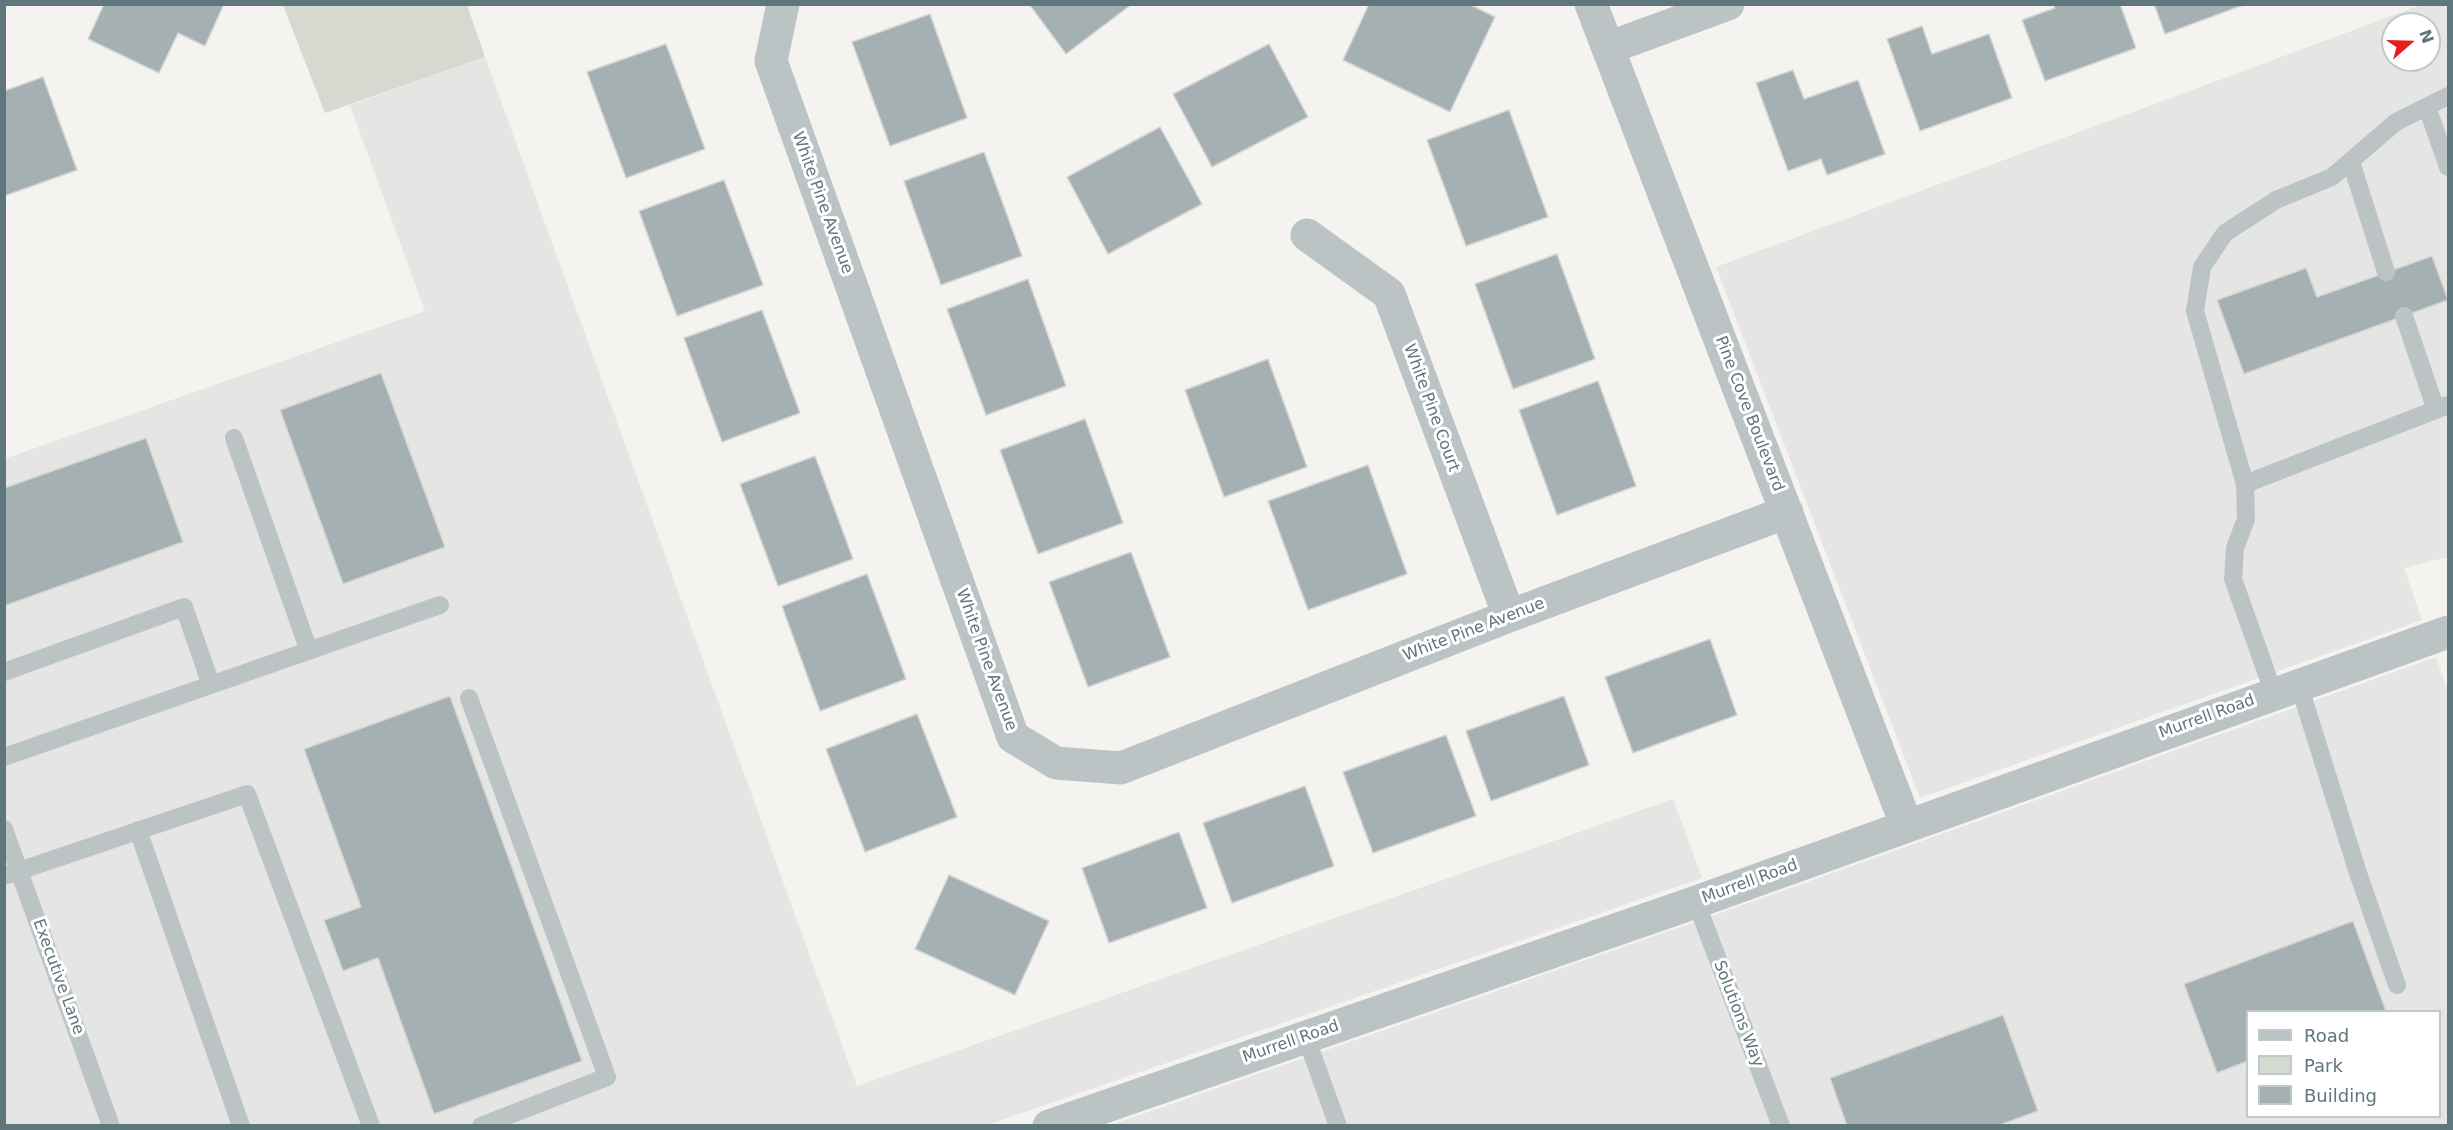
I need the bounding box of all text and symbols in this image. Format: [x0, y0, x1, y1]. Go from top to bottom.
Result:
north arrow [2381, 12, 2441, 72]
text: N [2415, 27, 2438, 46]
street label: White Pine Avenue [787, 129, 857, 277]
street label: Pine Cove Boulevard [1710, 333, 1788, 495]
street label: White Pine Court [1399, 342, 1463, 474]
street label: White Pine Avenue [951, 586, 1021, 734]
street label: White Pine Avenue [1401, 594, 1547, 666]
street label: Murrell Road [2157, 691, 2257, 743]
street label: Murrell Road [1700, 856, 1800, 908]
street label: Executive Lane [28, 917, 88, 1037]
street label: Solutions Way [1709, 958, 1767, 1070]
legend [2246, 1010, 2441, 1118]
street label: Murrell Road [1240, 1017, 1342, 1067]
text: Road [2304, 1025, 2349, 1046]
text: Park [2304, 1055, 2343, 1076]
text: Building [2304, 1085, 2377, 1106]

